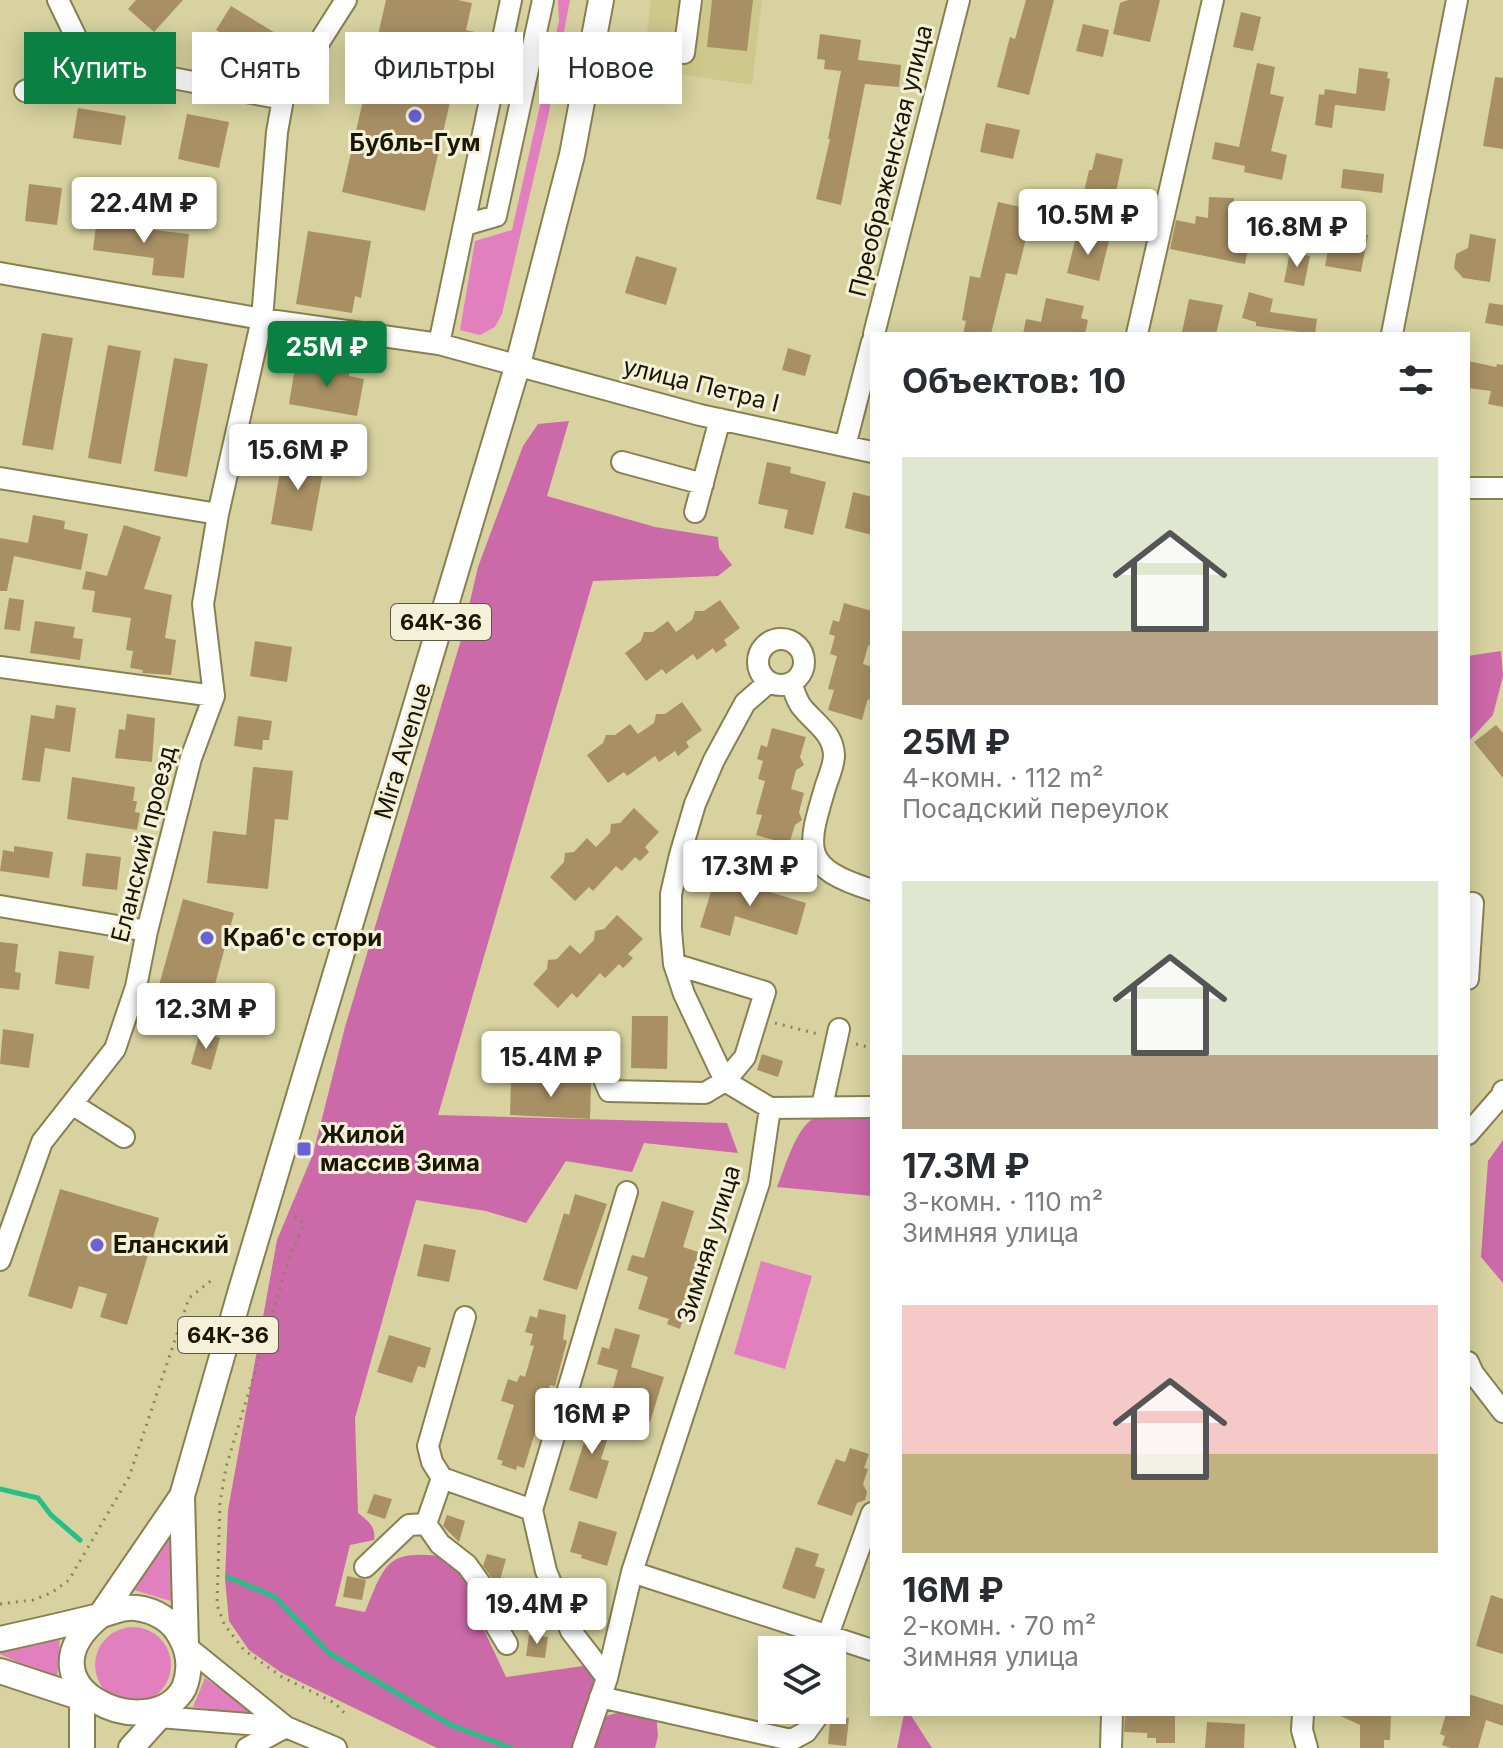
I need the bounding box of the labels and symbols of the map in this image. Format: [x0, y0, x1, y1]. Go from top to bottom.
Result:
street label: Преображенская улица [843, 22, 938, 300]
marker: Бубль-Гум [406, 107, 424, 125]
place label: Бубль-Гум [350, 128, 480, 157]
pin: 22.4M ₽ [70, 177, 218, 245]
pin: 10.5M ₽ [1014, 189, 1162, 257]
pin: 16.8M ₽ [1223, 201, 1371, 269]
pin: 25M ₽ [271, 321, 383, 389]
street label: улица Петра I [620, 351, 782, 418]
pin: 15.6M ₽ [224, 424, 372, 492]
road number: 64К-36 [391, 604, 491, 640]
street label: Mira Avenue [368, 679, 437, 823]
street label: Еланский проезд [105, 742, 182, 945]
pin: 17.3M ₽ [676, 840, 824, 908]
place label: Краб'с стори [223, 923, 382, 952]
marker: Краб'с стори [198, 929, 216, 947]
pin: 12.3M ₽ [132, 983, 280, 1051]
pin: 15.4M ₽ [477, 1031, 625, 1099]
place label: Жилой массив Зима [320, 1120, 480, 1177]
marker: Жилой массив Зима [295, 1140, 313, 1158]
street label: Зимняя улица [671, 1162, 746, 1326]
place label: Еланский [113, 1230, 229, 1259]
marker: Еланский [88, 1236, 106, 1254]
road number: 64К-36 [178, 1317, 278, 1353]
pin: 16M ₽ [536, 1388, 648, 1456]
pin: 19.4M ₽ [463, 1578, 611, 1646]

